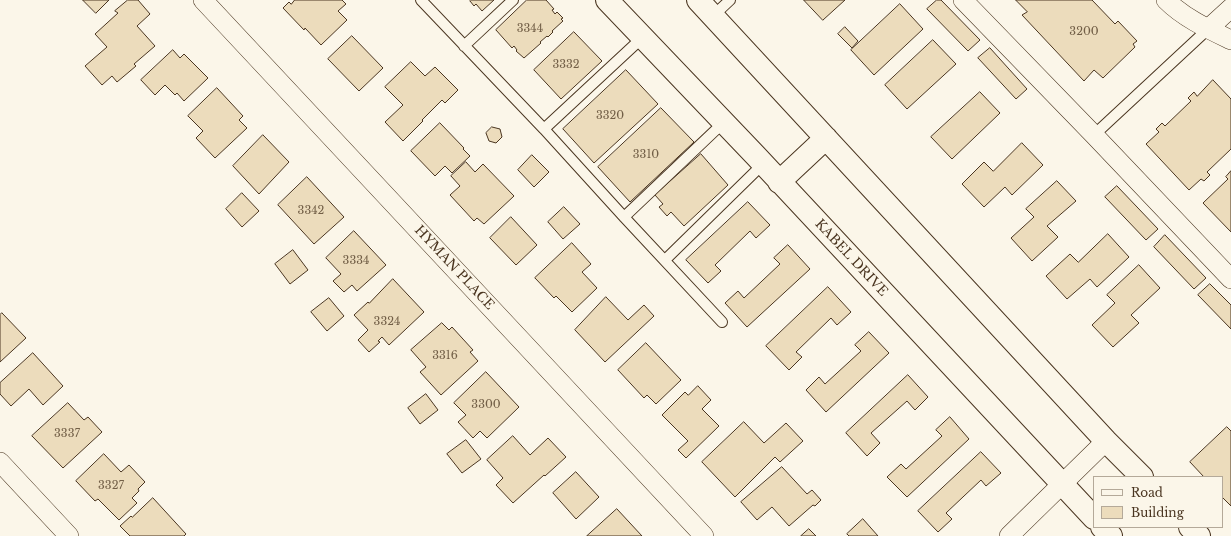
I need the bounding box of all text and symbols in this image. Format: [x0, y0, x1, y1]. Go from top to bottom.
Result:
house number: 3344 [517, 22, 543, 36]
house number: 3200 [1069, 25, 1099, 39]
house number: 3332 [552, 58, 580, 72]
house number: 3320 [596, 109, 624, 123]
house number: 3310 [633, 148, 659, 162]
house number: 3342 [298, 204, 324, 218]
street label: KABEL DRIVE [811, 216, 891, 300]
street label: HYMAN PLACE [411, 223, 497, 313]
house number: 3334 [343, 254, 369, 268]
house number: 3324 [374, 315, 400, 329]
house number: 3316 [432, 349, 458, 363]
house number: 3300 [471, 398, 501, 412]
house number: 3337 [54, 427, 80, 441]
legend [1093, 476, 1223, 528]
house number: 3327 [98, 479, 124, 493]
text: Road [1131, 485, 1163, 500]
text: Building [1131, 505, 1184, 520]

